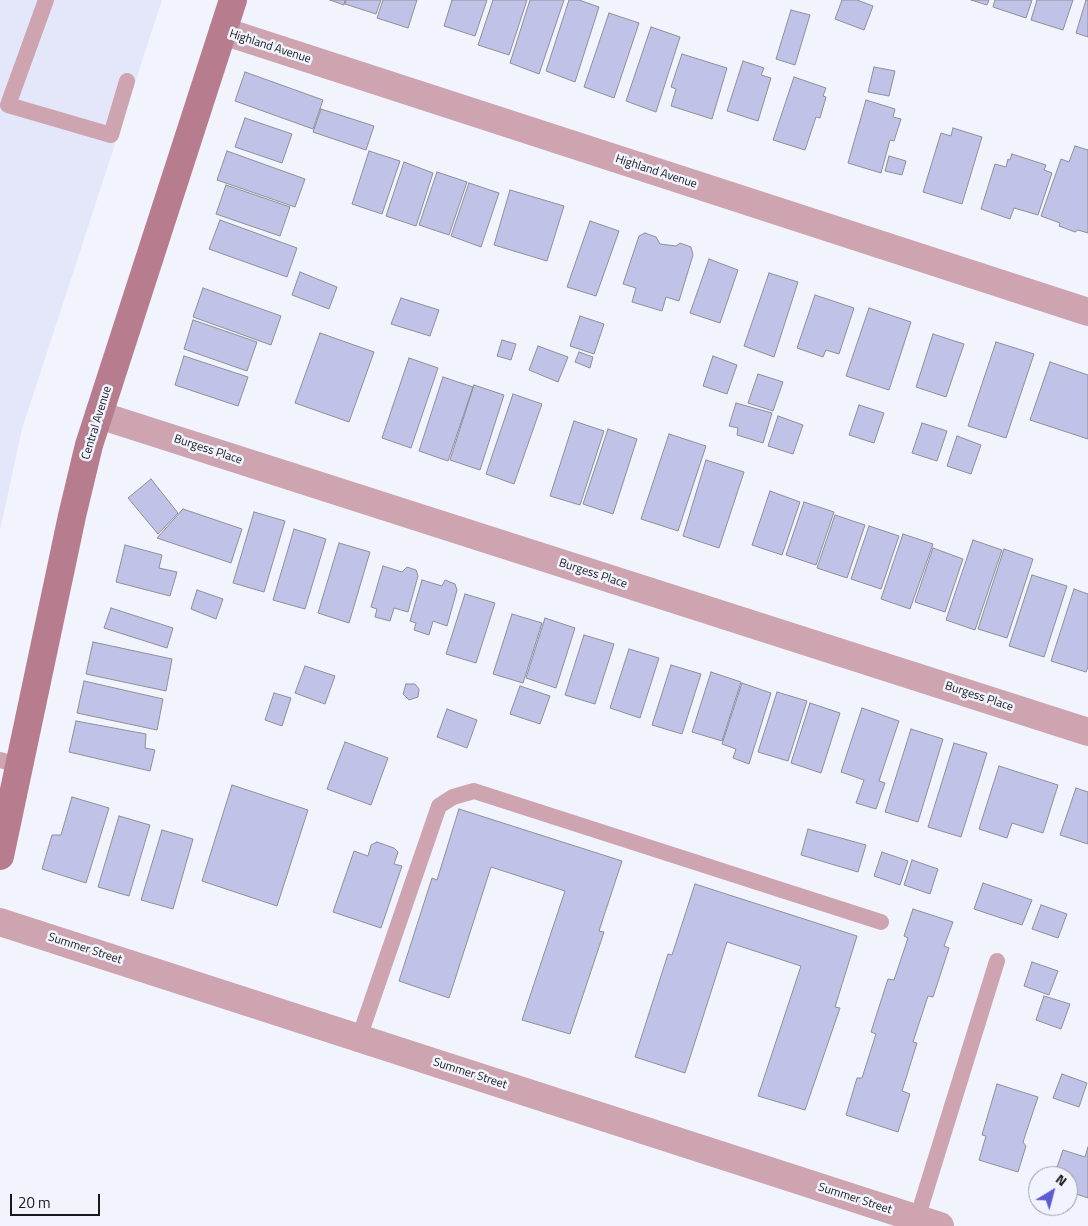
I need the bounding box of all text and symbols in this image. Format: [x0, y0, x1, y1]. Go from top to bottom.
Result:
street label: Highland Avenue [227, 27, 313, 67]
street label: Highland Avenue [613, 152, 699, 192]
street label: Central Avenue [79, 384, 115, 462]
street label: Burgess Place [172, 432, 244, 468]
street label: Burgess Place [557, 556, 629, 592]
street label: Burgess Place [943, 679, 1015, 715]
street label: Summer Street [46, 930, 124, 968]
street label: Summer Street [431, 1055, 509, 1093]
north arrow [1028, 1166, 1078, 1216]
text: N [1052, 1168, 1072, 1191]
street label: Summer Street [816, 1180, 894, 1218]
scale bar [12, 1184, 102, 1216]
text: 20 m [18, 1191, 51, 1214]

